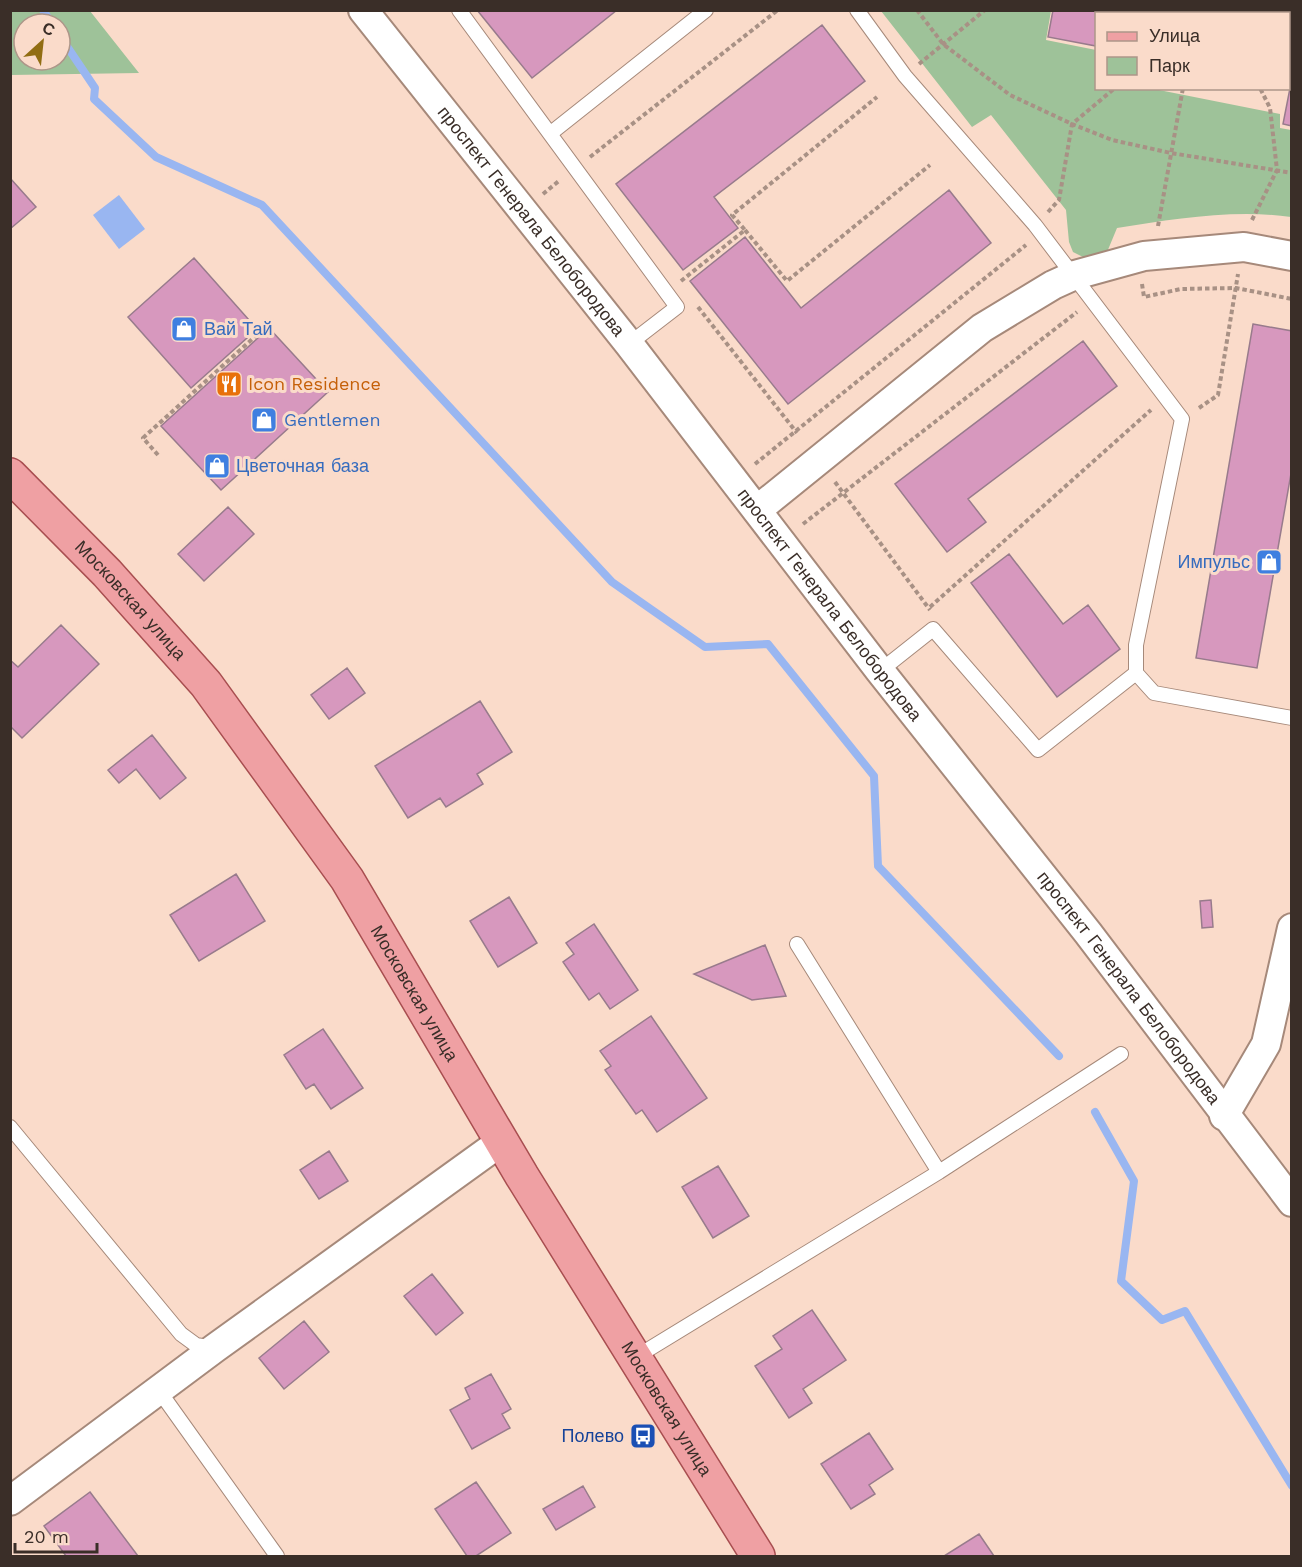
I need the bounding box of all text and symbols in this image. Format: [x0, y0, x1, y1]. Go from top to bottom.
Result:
north arrow [12, 12, 72, 72]
legend [1095, 12, 1290, 90]
text: С [39, 18, 58, 40]
text: Улица [1149, 25, 1201, 46]
text: Парк [1149, 55, 1190, 76]
street label: проспект Генерала Белобородова [434, 102, 630, 341]
shop icon: Вай Тай [169, 314, 199, 344]
place label: Вай Тай [204, 318, 272, 339]
restaurant icon: Icon Residence [214, 369, 244, 399]
place label: Icon Residence [248, 373, 381, 394]
shop icon: Gentlemen [249, 405, 279, 435]
place label: Gentlemen [284, 409, 381, 430]
shop icon: Цветочная база [202, 451, 232, 481]
place label: Цветочная база [236, 455, 370, 476]
street label: проспект Генерала Белобородова [734, 484, 927, 726]
street label: Московская улица [71, 536, 191, 665]
shop icon: Импульс [1254, 547, 1284, 577]
place label: Импульс [1177, 551, 1250, 572]
street label: проспект Генерала Белобородова [1033, 867, 1226, 1109]
street label: Московская улица [367, 921, 464, 1066]
street label: Московская улица [617, 1337, 717, 1480]
bus stop icon: Полево [628, 1421, 658, 1451]
place label: Полево [562, 1425, 624, 1446]
scale bar [15, 1516, 98, 1554]
text: 20 m [24, 1526, 69, 1547]

